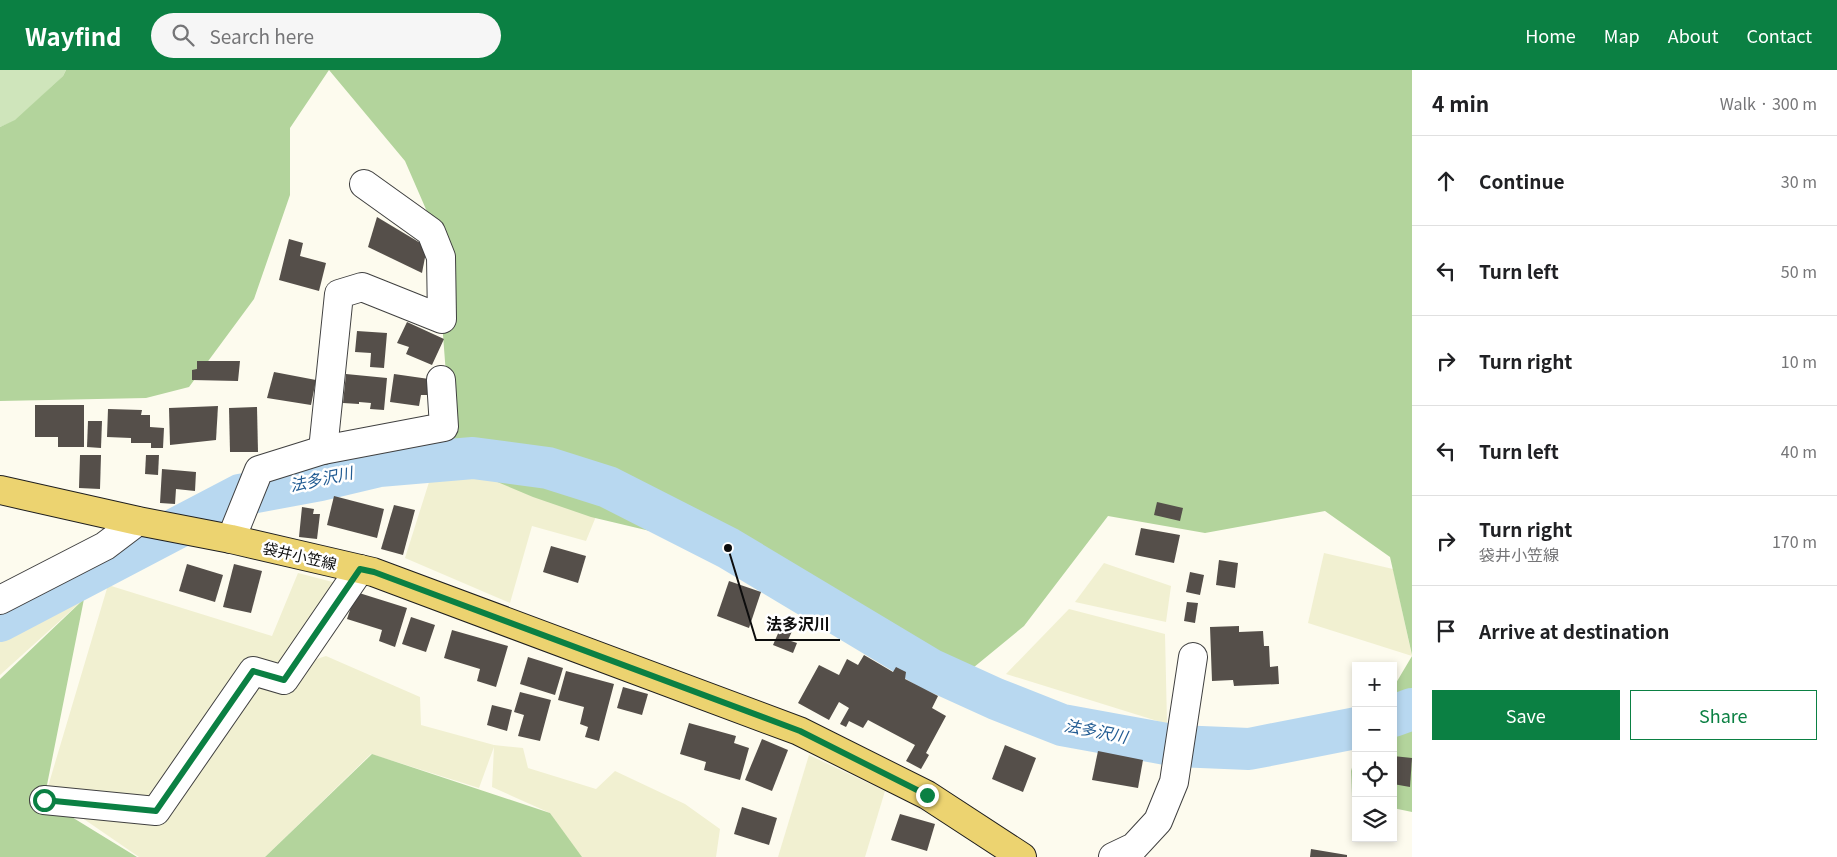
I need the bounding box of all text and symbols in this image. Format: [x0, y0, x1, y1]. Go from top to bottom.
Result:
search box [151, 13, 501, 58]
text: Wayfind [25, 18, 121, 53]
icon: search [169, 21, 197, 49]
text: Search here [209, 22, 314, 49]
text: Home [1525, 22, 1576, 48]
text: Map [1604, 22, 1640, 48]
text: About [1668, 22, 1718, 48]
text: Contact [1746, 22, 1812, 48]
text: 4 min [1432, 88, 1489, 118]
text: Walk · 300 m [1720, 91, 1817, 115]
icon: ahead [1432, 167, 1460, 195]
text: Continue [1479, 167, 1565, 194]
text: 30 m [1781, 169, 1817, 193]
icon: left [1432, 257, 1460, 285]
text: Turn left [1479, 257, 1559, 284]
text: 50 m [1781, 259, 1817, 283]
icon: right [1432, 347, 1460, 375]
text: Turn right [1479, 347, 1572, 374]
text: 10 m [1781, 349, 1817, 373]
icon: left [1432, 437, 1460, 465]
text: Turn left [1479, 437, 1559, 464]
text: 40 m [1781, 439, 1817, 463]
water label: 法多沢川 [287, 459, 357, 496]
text: Turn right [1479, 515, 1572, 542]
icon: right [1432, 527, 1460, 555]
text: 170 m [1772, 529, 1817, 553]
street label: 袋井小笠線 [261, 536, 339, 574]
text: 袋井小笠線 [1479, 542, 1559, 566]
callout: 法多沢川 [756, 609, 840, 640]
text: 法多沢川 [766, 611, 830, 635]
icon: arrive [1432, 617, 1460, 645]
text: Arrive at destination [1479, 617, 1669, 644]
map controls [1352, 662, 1397, 842]
button: + [1352, 662, 1397, 707]
button: Save [1432, 690, 1620, 740]
button: Share [1630, 690, 1817, 740]
button: − [1352, 707, 1397, 752]
water label: 法多沢川 [1062, 712, 1132, 748]
button: locate [1352, 752, 1397, 797]
route end [916, 784, 939, 807]
route start [33, 789, 56, 812]
button: layers [1352, 797, 1397, 842]

